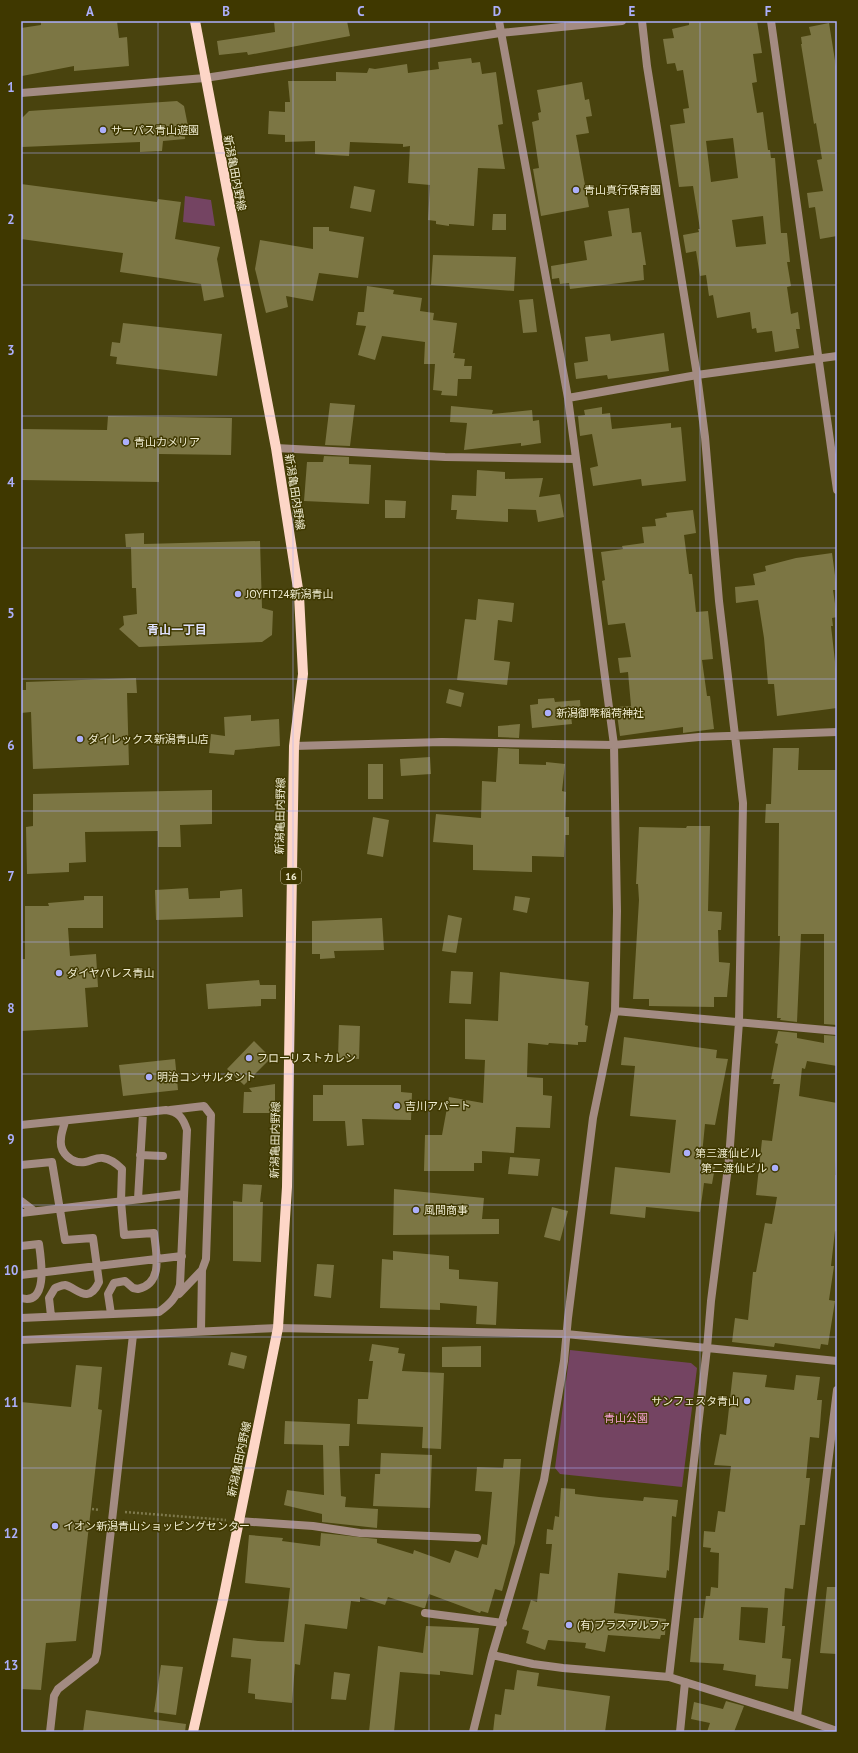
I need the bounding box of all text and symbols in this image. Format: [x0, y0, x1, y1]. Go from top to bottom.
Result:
text: A [86, 3, 94, 20]
text: B [222, 3, 230, 20]
text: C [357, 3, 365, 20]
text: D [493, 3, 501, 20]
text: E [629, 3, 636, 20]
text: F [765, 3, 772, 20]
text: 1 [7, 79, 15, 96]
place label: サーパス青山遊園 [111, 123, 199, 137]
marker: サーパス青山遊園 [98, 125, 108, 135]
street label: 新潟亀田内野線 [221, 134, 249, 212]
place label: 青山真行保育園 [584, 183, 661, 197]
marker: 青山真行保育園 [571, 185, 581, 195]
text: 2 [7, 211, 15, 228]
text: 3 [7, 342, 15, 359]
place label: 青山カメリア [134, 435, 200, 449]
marker: 青山カメリア [121, 437, 131, 447]
street label: 新潟亀田内野線 [282, 453, 308, 531]
text: 4 [7, 474, 15, 491]
place label: JOYFIT24新潟青山 [245, 587, 333, 601]
marker: JOYFIT24新潟青山 [233, 589, 243, 599]
text: 5 [7, 605, 15, 622]
district label: 青山一丁目 [147, 622, 207, 637]
place label: 新潟御幣稲荷神社 [556, 706, 644, 720]
marker: 新潟御幣稲荷神社 [543, 708, 553, 718]
place label: ダイレックス新潟青山店 [88, 732, 209, 746]
marker: ダイレックス新潟青山店 [75, 734, 85, 744]
text: 6 [7, 737, 15, 754]
street label: 新潟亀田内野線 [272, 777, 288, 855]
text: 7 [7, 868, 15, 885]
road number: 16 [281, 868, 301, 884]
place label: ダイヤパレス青山 [67, 966, 154, 980]
marker: ダイヤパレス青山 [54, 968, 64, 978]
text: 8 [7, 1000, 15, 1017]
place label: フローリストカレン [257, 1051, 356, 1065]
marker: フローリストカレン [244, 1053, 254, 1063]
place label: 明治コンサルタント [157, 1070, 256, 1084]
marker: 明治コンサルタント [144, 1072, 154, 1082]
place label: 吉川アパート [405, 1099, 471, 1113]
street label: 新潟亀田内野線 [267, 1101, 283, 1179]
marker: 吉川アパート [392, 1101, 402, 1111]
text: 9 [7, 1131, 15, 1148]
place label: 第三渡仙ビル [695, 1146, 761, 1160]
marker: 第三渡仙ビル [682, 1148, 692, 1158]
place label: 第二渡仙ビル [701, 1161, 767, 1175]
marker: 第二渡仙ビル [770, 1163, 780, 1173]
place label: 風間商事 [424, 1203, 468, 1217]
marker: 風間商事 [411, 1205, 421, 1215]
text: 10 [4, 1262, 18, 1279]
text: 11 [4, 1394, 18, 1411]
place label: サンフェスタ青山 [651, 1394, 739, 1408]
marker: サンフェスタ青山 [742, 1396, 752, 1406]
park label: 青山公園 [604, 1411, 648, 1425]
street label: 新潟亀田内野線 [224, 1420, 254, 1498]
place label: イオン新潟青山ショッピングセンター [63, 1519, 250, 1533]
marker: イオン新潟青山ショッピングセンター [50, 1521, 60, 1531]
text: 12 [4, 1525, 18, 1542]
place label: (有)プラスアルファ [577, 1618, 671, 1632]
marker: (有)プラスアルファ [564, 1620, 574, 1630]
text: 13 [4, 1657, 18, 1674]

